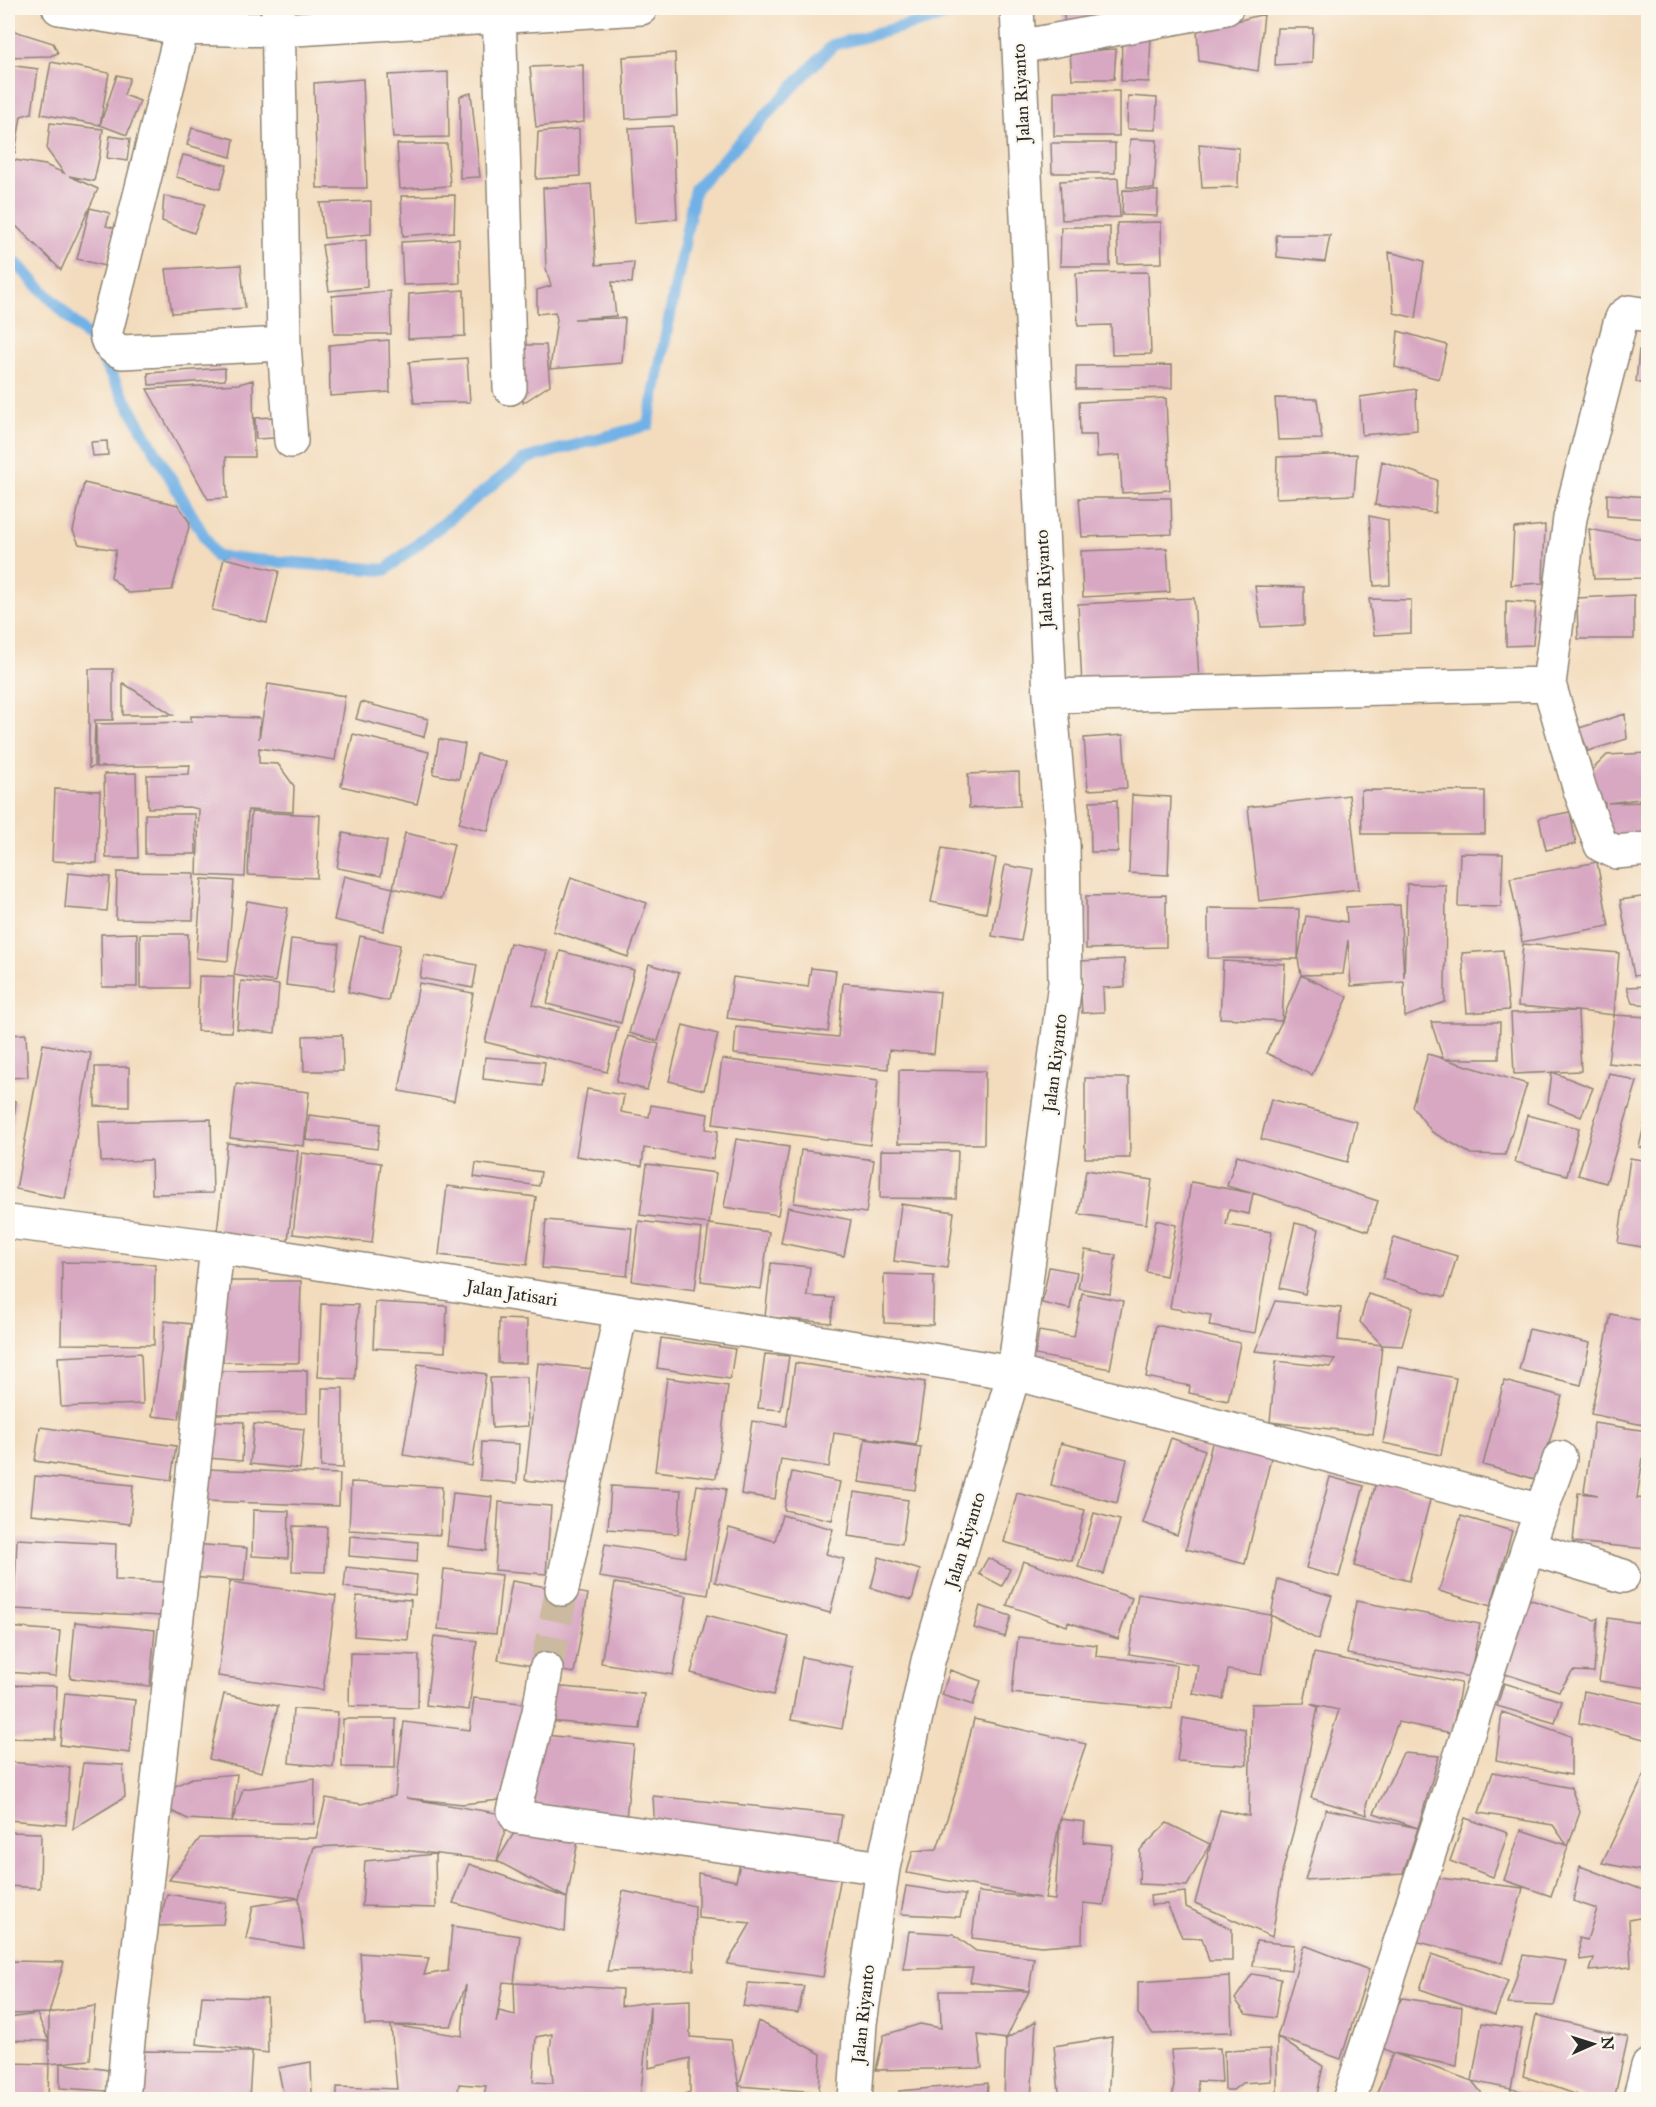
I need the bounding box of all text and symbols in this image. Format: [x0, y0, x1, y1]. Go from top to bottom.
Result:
street label: Jalan Riyanto [1007, 43, 1036, 145]
street label: Jalan Riyanto [1030, 529, 1059, 631]
street label: Jalan Riyanto [1038, 1012, 1073, 1116]
street label: Jalan Jatisari [463, 1275, 559, 1312]
street label: Jalan Riyanto [939, 1489, 991, 1593]
street label: Jalan Riyanto [847, 1964, 880, 2067]
north arrow [1563, 2014, 1623, 2074]
text: N [1598, 2036, 1617, 2051]

